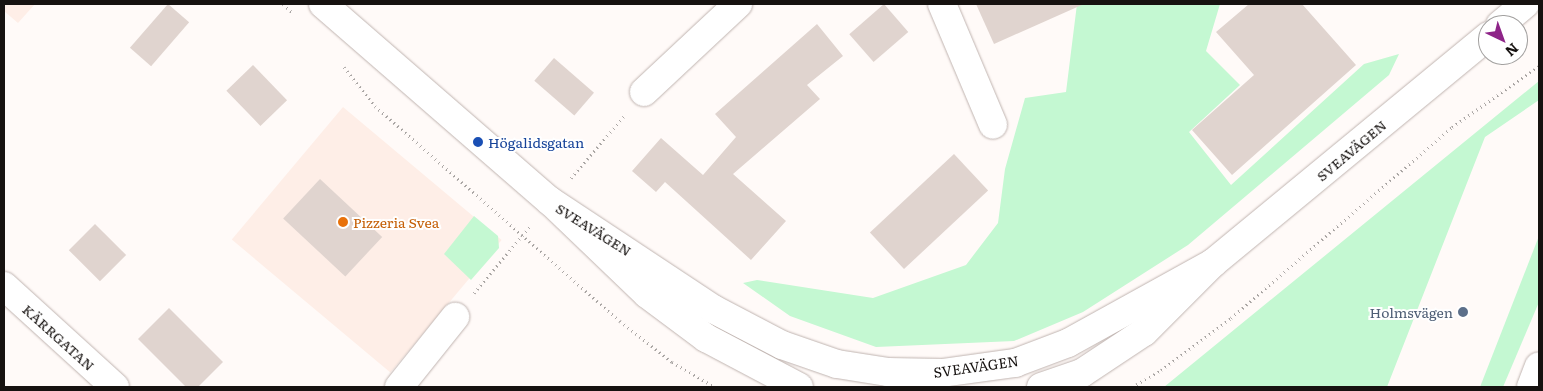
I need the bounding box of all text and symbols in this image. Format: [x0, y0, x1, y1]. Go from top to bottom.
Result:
north arrow [1478, 15, 1528, 65]
text: N [1501, 39, 1523, 62]
street label: SVEAVÄGEN [1313, 116, 1389, 184]
place label: Högalidsgatan [488, 134, 584, 150]
marker: Högalidsgatan [472, 136, 484, 148]
street label: SVEAVÄGEN [553, 199, 635, 259]
place label: Pizzeria Svea [353, 214, 439, 230]
marker: Pizzeria Svea [337, 216, 349, 228]
street label: KÄRRGATAN [20, 300, 98, 374]
place label: Holmsvägen [1370, 304, 1453, 320]
marker: Holmsvägen [1457, 306, 1469, 318]
street label: SVEAVÄGEN [932, 352, 1020, 380]

